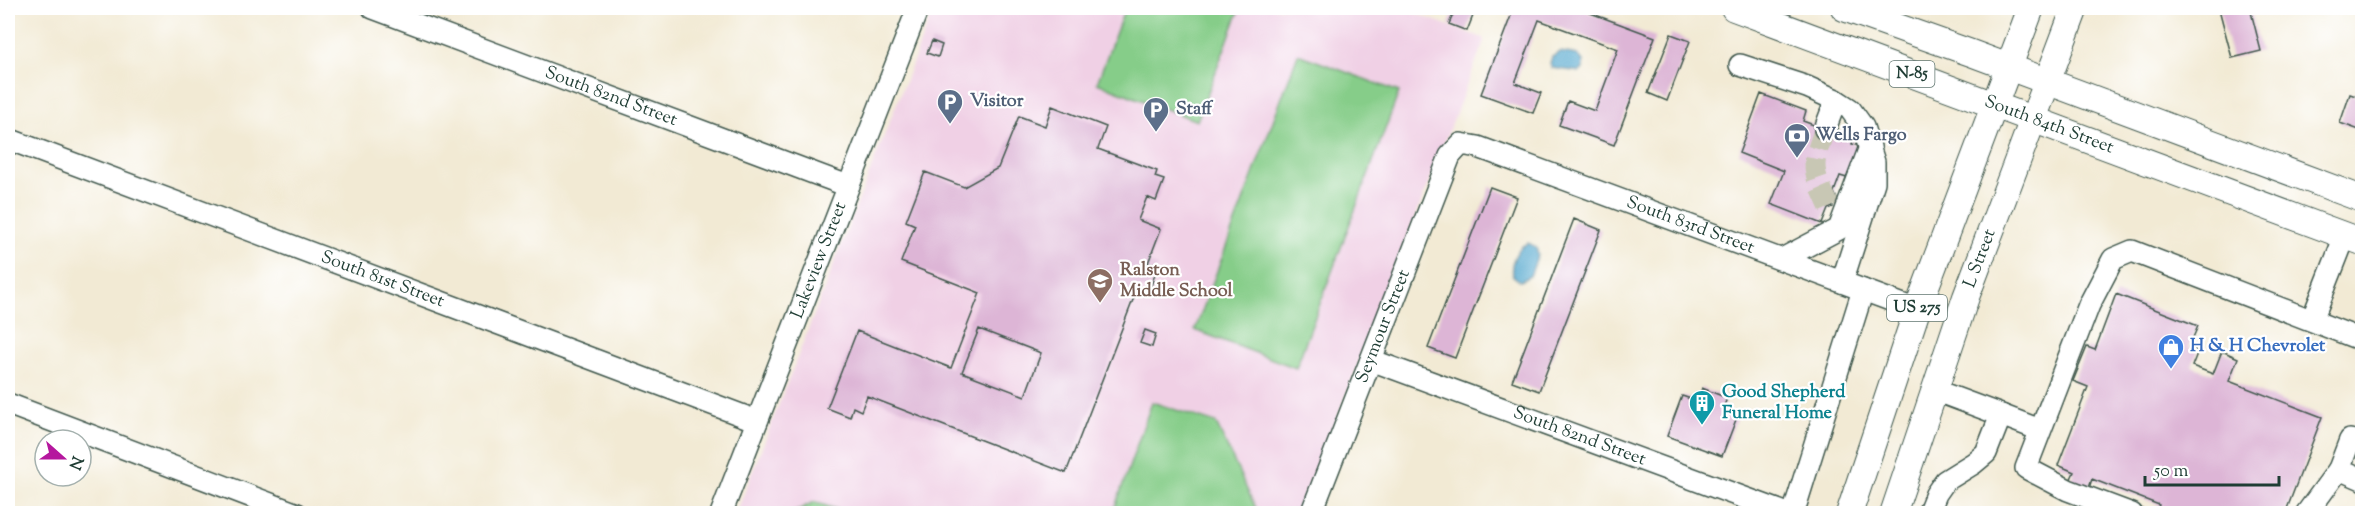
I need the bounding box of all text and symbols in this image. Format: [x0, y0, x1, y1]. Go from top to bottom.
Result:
street label: South 82nd Street [541, 60, 681, 134]
road number: N-85 [1890, 61, 1934, 87]
parking icon: Visitor [935, 87, 965, 125]
place label: Visitor [970, 89, 1024, 115]
street label: South 84th Street [1980, 89, 2117, 161]
parking icon: Staff [1141, 95, 1171, 133]
place label: Staff [1176, 97, 1213, 123]
bank icon: Wells Fargo [1782, 121, 1812, 159]
place label: Wells Fargo [1816, 123, 1907, 149]
street label: South 83rd Street [1622, 190, 1758, 261]
street label: Lakeview Street [785, 198, 854, 323]
street label: L Street [1958, 225, 2003, 292]
street label: South 81st Street [317, 245, 448, 315]
place label: Ralston Middle School [1120, 258, 1234, 305]
school or university icon: Ralston Middle School [1085, 266, 1115, 304]
street label: Seymour Street [1350, 266, 1418, 387]
road number: US 275 [1887, 295, 1947, 321]
shop icon: H & H Chevrolet [2156, 332, 2186, 370]
place label: H & H Chevrolet [2190, 334, 2326, 360]
place label: Good Shepherd Funeral Home [1722, 380, 1846, 427]
building icon: Good Shepherd Funeral Home [1687, 388, 1717, 426]
street label: South 82nd Street [1509, 400, 1649, 473]
north arrow [33, 428, 93, 488]
scale bar [2145, 449, 2278, 487]
text: N [62, 452, 88, 473]
text: 50 m [2153, 459, 2189, 485]

